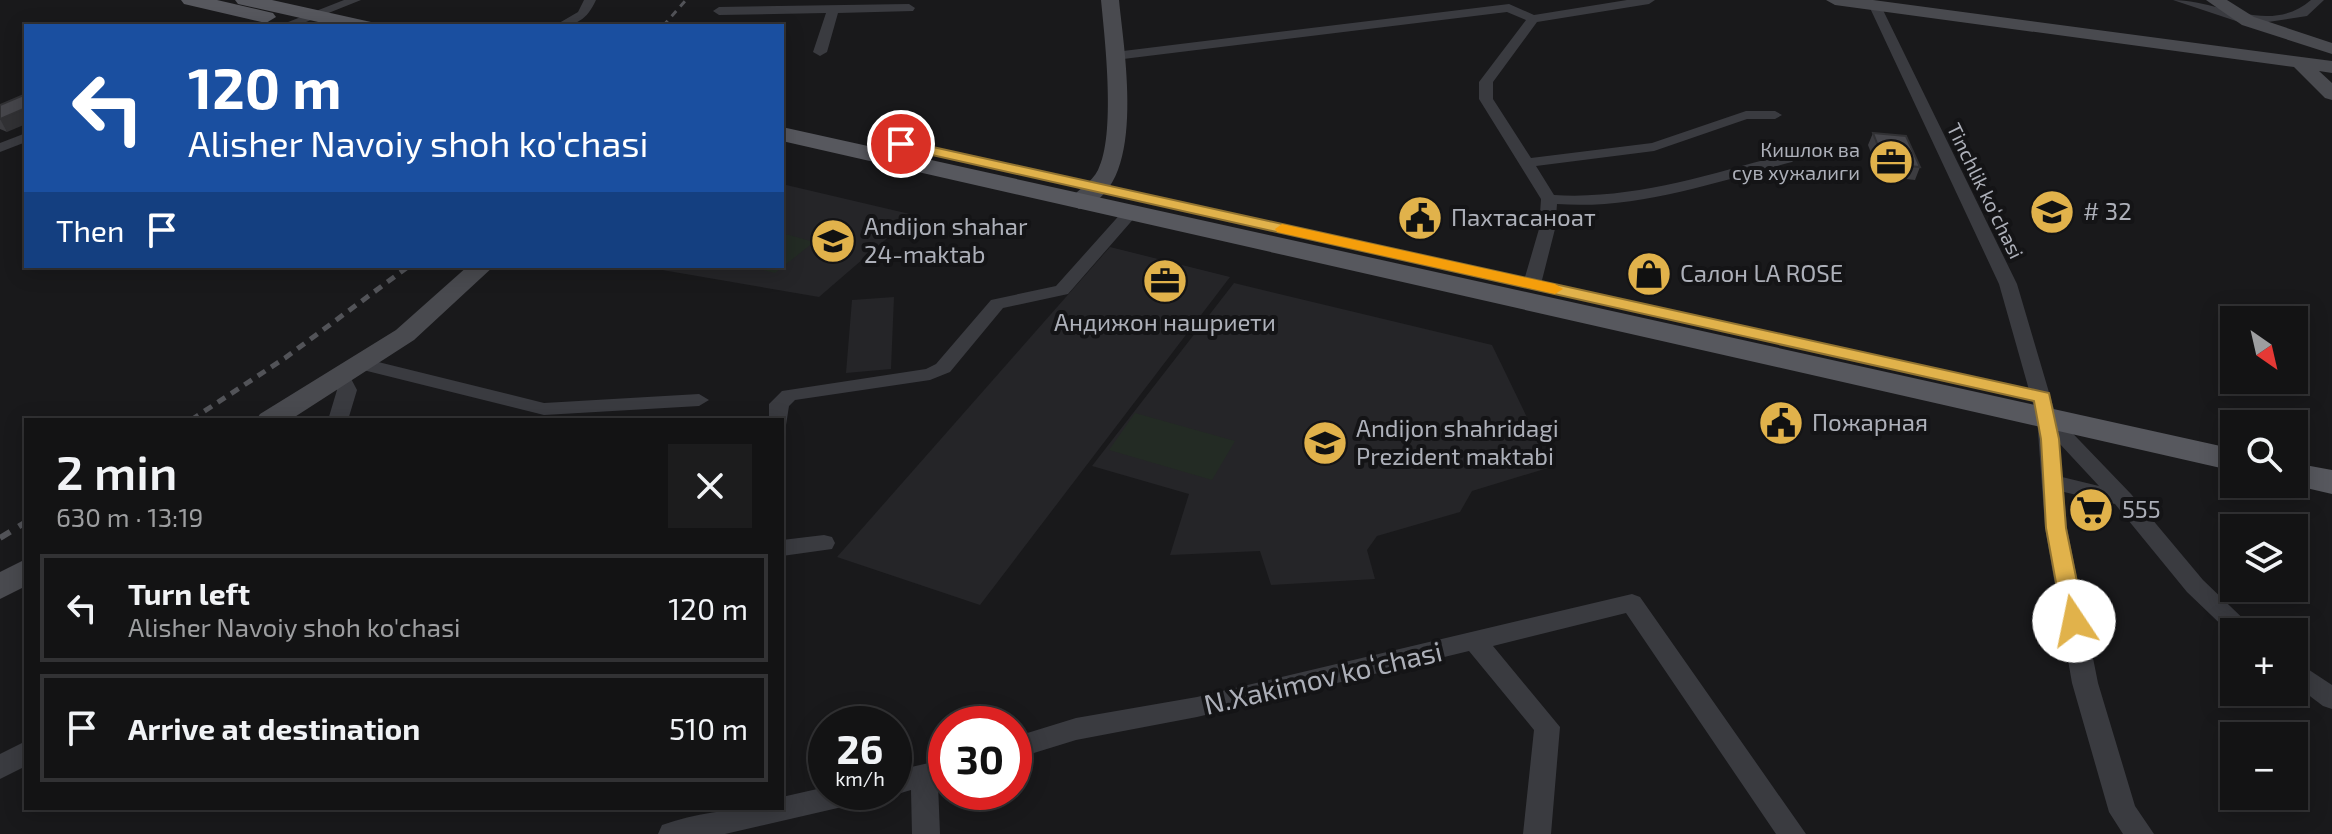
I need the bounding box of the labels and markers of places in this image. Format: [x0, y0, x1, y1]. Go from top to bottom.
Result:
pin [867, 110, 935, 178]
place label: Кишлок ва сув хужалиги [1732, 137, 1860, 185]
office icon: Кишлок ва сув хужалиги [1867, 138, 1915, 186]
school or university icon: # 32 [2028, 188, 2076, 236]
public building icon: Пахтасаноат [1396, 194, 1444, 242]
place label: # 32 [2083, 196, 2132, 225]
place label: Пахтасаноат [1451, 202, 1596, 231]
place label: Andijon shahar 24-maktab [864, 211, 1028, 268]
school or university icon: Andijon shahar 24-maktab [809, 217, 857, 265]
shop icon: Салон LA ROSE [1625, 250, 1673, 298]
office icon: Андижон нашриети [1141, 257, 1189, 305]
place label: Салон LA ROSE [1680, 258, 1843, 287]
place label: Андижон нашриети [1054, 307, 1276, 336]
public building icon: Пожарная [1757, 399, 1805, 447]
place label: Пожарная [1812, 407, 1928, 436]
place label: Andijon shahridagi Prezident maktabi [1356, 413, 1559, 470]
school or university icon: Andijon shahridagi Prezident maktabi [1301, 419, 1349, 467]
supermarket icon: 555 [2067, 486, 2115, 534]
place label: 555 [2122, 494, 2161, 523]

